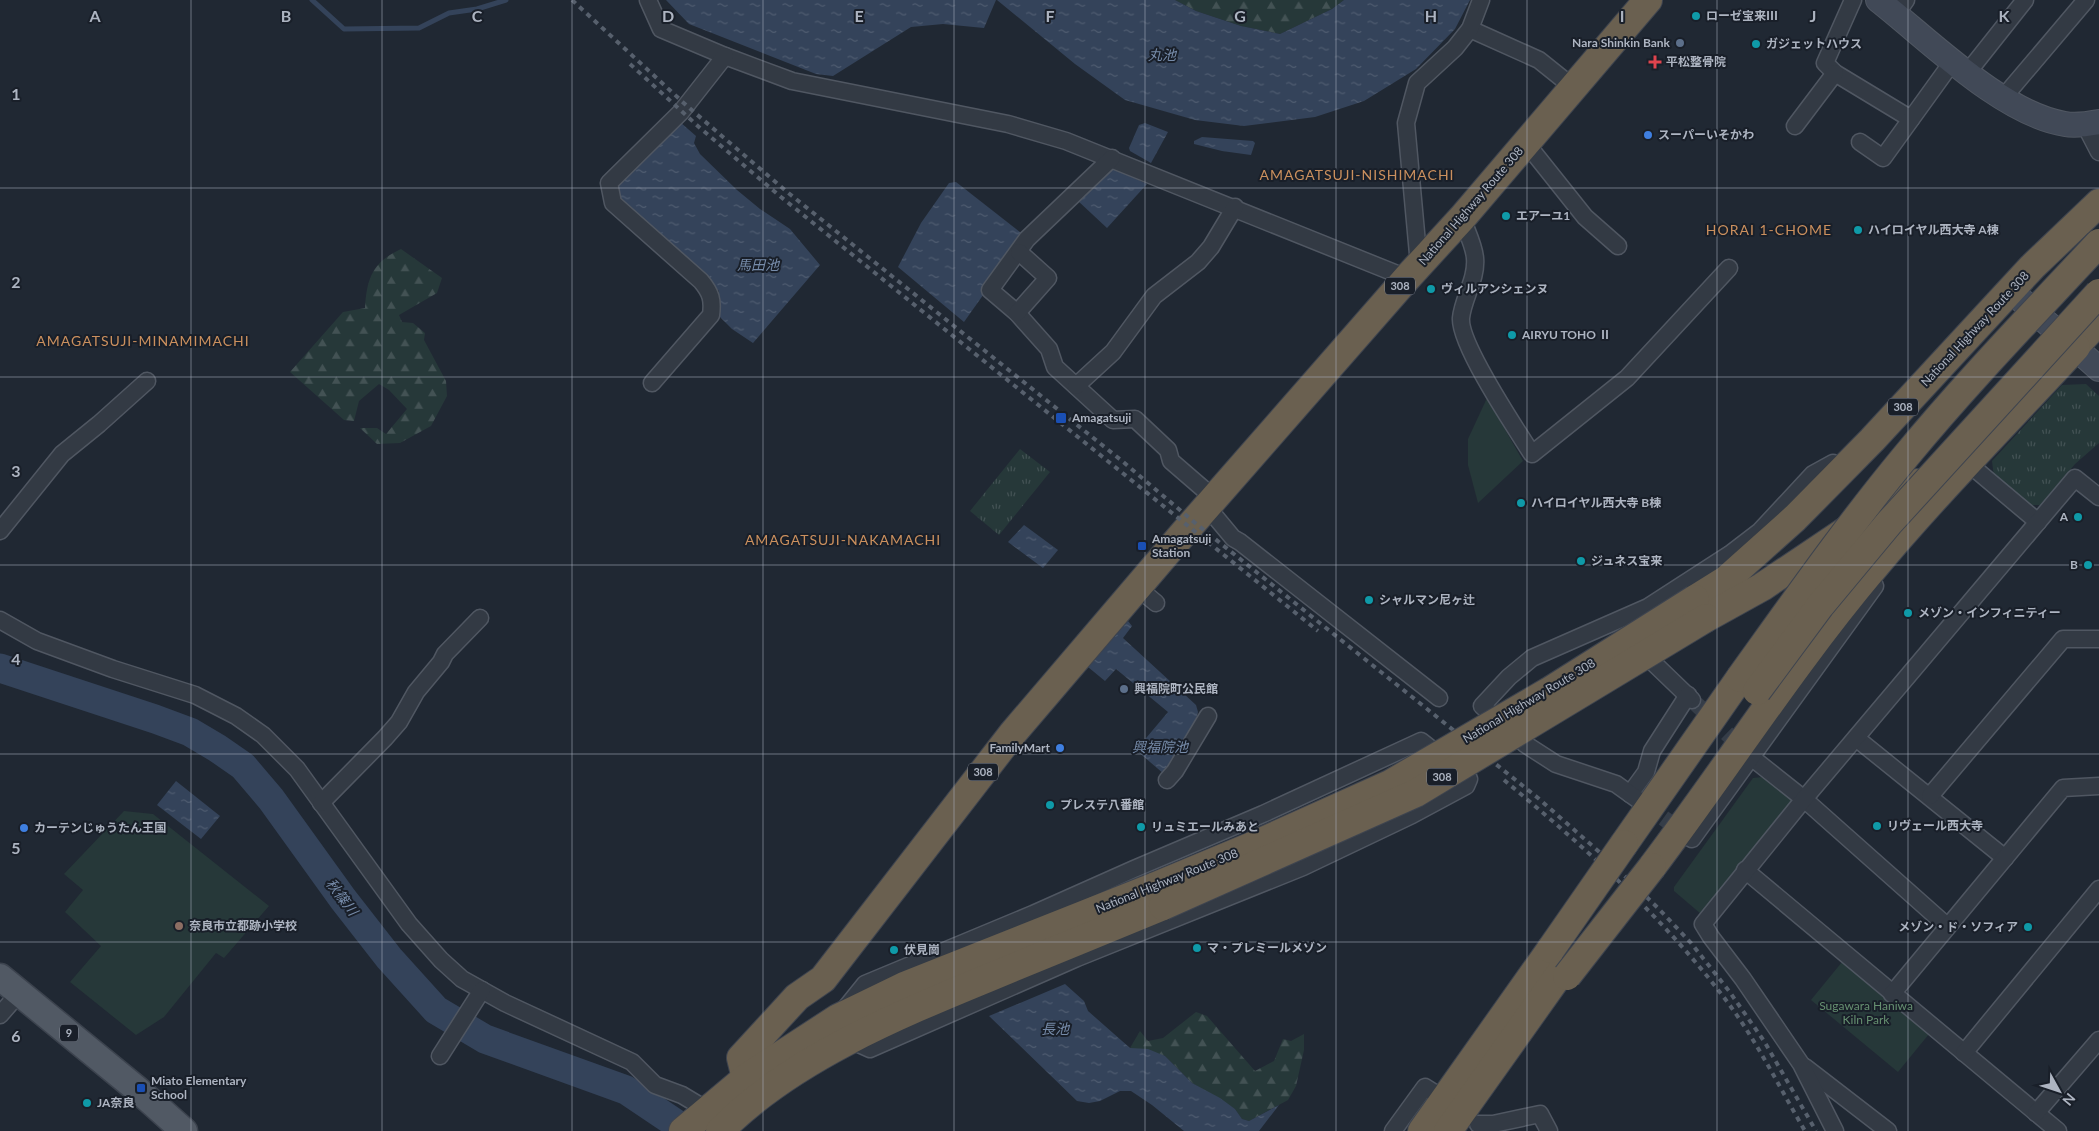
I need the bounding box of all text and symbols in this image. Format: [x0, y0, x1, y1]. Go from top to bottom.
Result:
text: A [88, 6, 101, 25]
text: B [281, 6, 291, 25]
text: C [472, 6, 483, 25]
text: D [662, 6, 674, 25]
text: E [854, 6, 864, 25]
text: F [1045, 6, 1055, 25]
text: G [1234, 6, 1246, 25]
text: H [1425, 6, 1437, 25]
text: I [1620, 6, 1624, 25]
text: J [1810, 6, 1816, 25]
text: K [1999, 6, 2011, 25]
place label: ローゼ宝来Ⅲ [1706, 8, 1778, 23]
marker: ローゼ宝来Ⅲ [1690, 10, 1702, 22]
place label: Nara Shinkin Bank [1572, 35, 1671, 50]
place label: ガジェットハウス [1766, 36, 1862, 51]
marker: Nara Shinkin Bank [1674, 37, 1686, 49]
marker: ガジェットハウス [1750, 38, 1762, 50]
water label: 丸池 [1148, 46, 1178, 63]
place label: 平松整骨院 [1666, 54, 1726, 69]
marker: 平松整骨院 [1648, 55, 1662, 69]
text: 1 [11, 84, 21, 103]
place label: スーパーいそかわ [1658, 127, 1754, 142]
marker: スーパーいそかわ [1642, 129, 1654, 141]
street label: National Highway Route 308 [1415, 143, 1526, 268]
district label: AMAGATSUJI-NISHIMACHI [1259, 166, 1455, 183]
place label: エアーユ1 [1516, 208, 1570, 223]
marker: エアーユ1 [1500, 210, 1512, 222]
district label: HORAI 1-CHOME [1706, 221, 1832, 238]
place label: ハイロイヤル西大寺 A棟 [1868, 222, 1999, 237]
marker: ハイロイヤル西大寺 A棟 [1852, 224, 1864, 236]
water label: 馬田池 [737, 256, 781, 273]
street label: National Highway Route 308 [1917, 268, 2032, 389]
text: 2 [11, 272, 21, 291]
road number: 308 [1385, 278, 1415, 294]
place label: ヴィルアンシェンヌ [1441, 281, 1549, 296]
marker: ヴィルアンシェンヌ [1425, 283, 1437, 295]
place label: AIRYU TOHO Ⅱ [1521, 327, 1611, 342]
marker: AIRYU TOHO Ⅱ [1506, 329, 1518, 341]
district label: AMAGATSUJI-MINAMIMACHI [36, 332, 250, 349]
road number: 308 [1888, 398, 1918, 416]
place label: Amagatsuji [1071, 410, 1131, 425]
marker: Amagatsuji [1054, 411, 1068, 425]
text: 3 [11, 461, 21, 480]
place label: ハイロイヤル西大寺 B棟 [1531, 495, 1661, 510]
marker: ハイロイヤル西大寺 B棟 [1515, 497, 1527, 509]
place label: A [2059, 509, 2069, 524]
marker: A [2072, 511, 2084, 523]
district label: AMAGATSUJI-NAKAMACHI [745, 531, 941, 548]
place label: Amagatsuji Station [1151, 531, 1211, 560]
marker: Amagatsuji Station [1136, 540, 1148, 552]
place label: ジュネス宝来 [1591, 553, 1662, 568]
marker: ジュネス宝来 [1575, 555, 1587, 567]
place label: B [2070, 557, 2078, 572]
marker: B [2082, 559, 2094, 571]
place label: シャルマン尼ヶ辻 [1379, 592, 1475, 607]
marker: シャルマン尼ヶ辻 [1363, 594, 1375, 606]
place label: メゾン・インフィニティー [1918, 605, 2061, 620]
marker: メゾン・インフィニティー [1902, 607, 1914, 619]
text: 4 [11, 649, 21, 668]
street label: National Highway Route 308 [1460, 655, 1598, 746]
place label: 興福院町公民館 [1134, 681, 1218, 696]
marker: 興福院町公民館 [1118, 683, 1130, 695]
water label: 興福院池 [1132, 738, 1190, 755]
place label: FamilyMart [989, 740, 1051, 755]
marker: FamilyMart [1054, 742, 1066, 754]
road number: 308 [968, 764, 998, 780]
road number: 308 [1427, 769, 1457, 786]
place label: プレステ八番館 [1060, 797, 1144, 812]
marker: プレステ八番館 [1044, 799, 1056, 811]
place label: リヴェール西大寺 [1887, 818, 1983, 833]
place label: リュミエールみあと [1151, 819, 1259, 834]
place label: カーテンじゅうたん王国 [34, 820, 166, 835]
marker: リヴェール西大寺 [1871, 820, 1883, 832]
marker: リュミエールみあと [1135, 821, 1147, 833]
marker: カーテンじゅうたん王国 [18, 822, 30, 834]
text: 5 [11, 838, 21, 857]
street label: National Highway Route 308 [1094, 845, 1240, 916]
water label: 秋篠川 [323, 875, 363, 920]
place label: 奈良市立都跡小学校 [189, 918, 297, 933]
place label: メゾン・ド・ソフィア [1898, 919, 2018, 934]
marker: 奈良市立都跡小学校 [173, 920, 185, 932]
marker: メゾン・ド・ソフィア [2022, 921, 2034, 933]
place label: マ・プレミールメゾン [1207, 940, 1327, 955]
place label: 伏見崗 [904, 942, 940, 957]
marker: マ・プレミールメゾン [1191, 942, 1203, 954]
marker: 伏見崗 [888, 944, 900, 956]
park label: Sugawara Haniwa Kiln Park [1819, 998, 1913, 1027]
water label: 長池 [1041, 1020, 1071, 1037]
road number: 9 [60, 1024, 78, 1042]
text: 6 [11, 1026, 21, 1045]
north arrow [2034, 1066, 2084, 1116]
place label: Miato Elementary School [151, 1073, 247, 1102]
marker: Miato Elementary School [135, 1082, 147, 1094]
text: N [2059, 1090, 2079, 1109]
place label: JA奈良 [97, 1095, 134, 1110]
marker: JA奈良 [81, 1097, 93, 1109]

